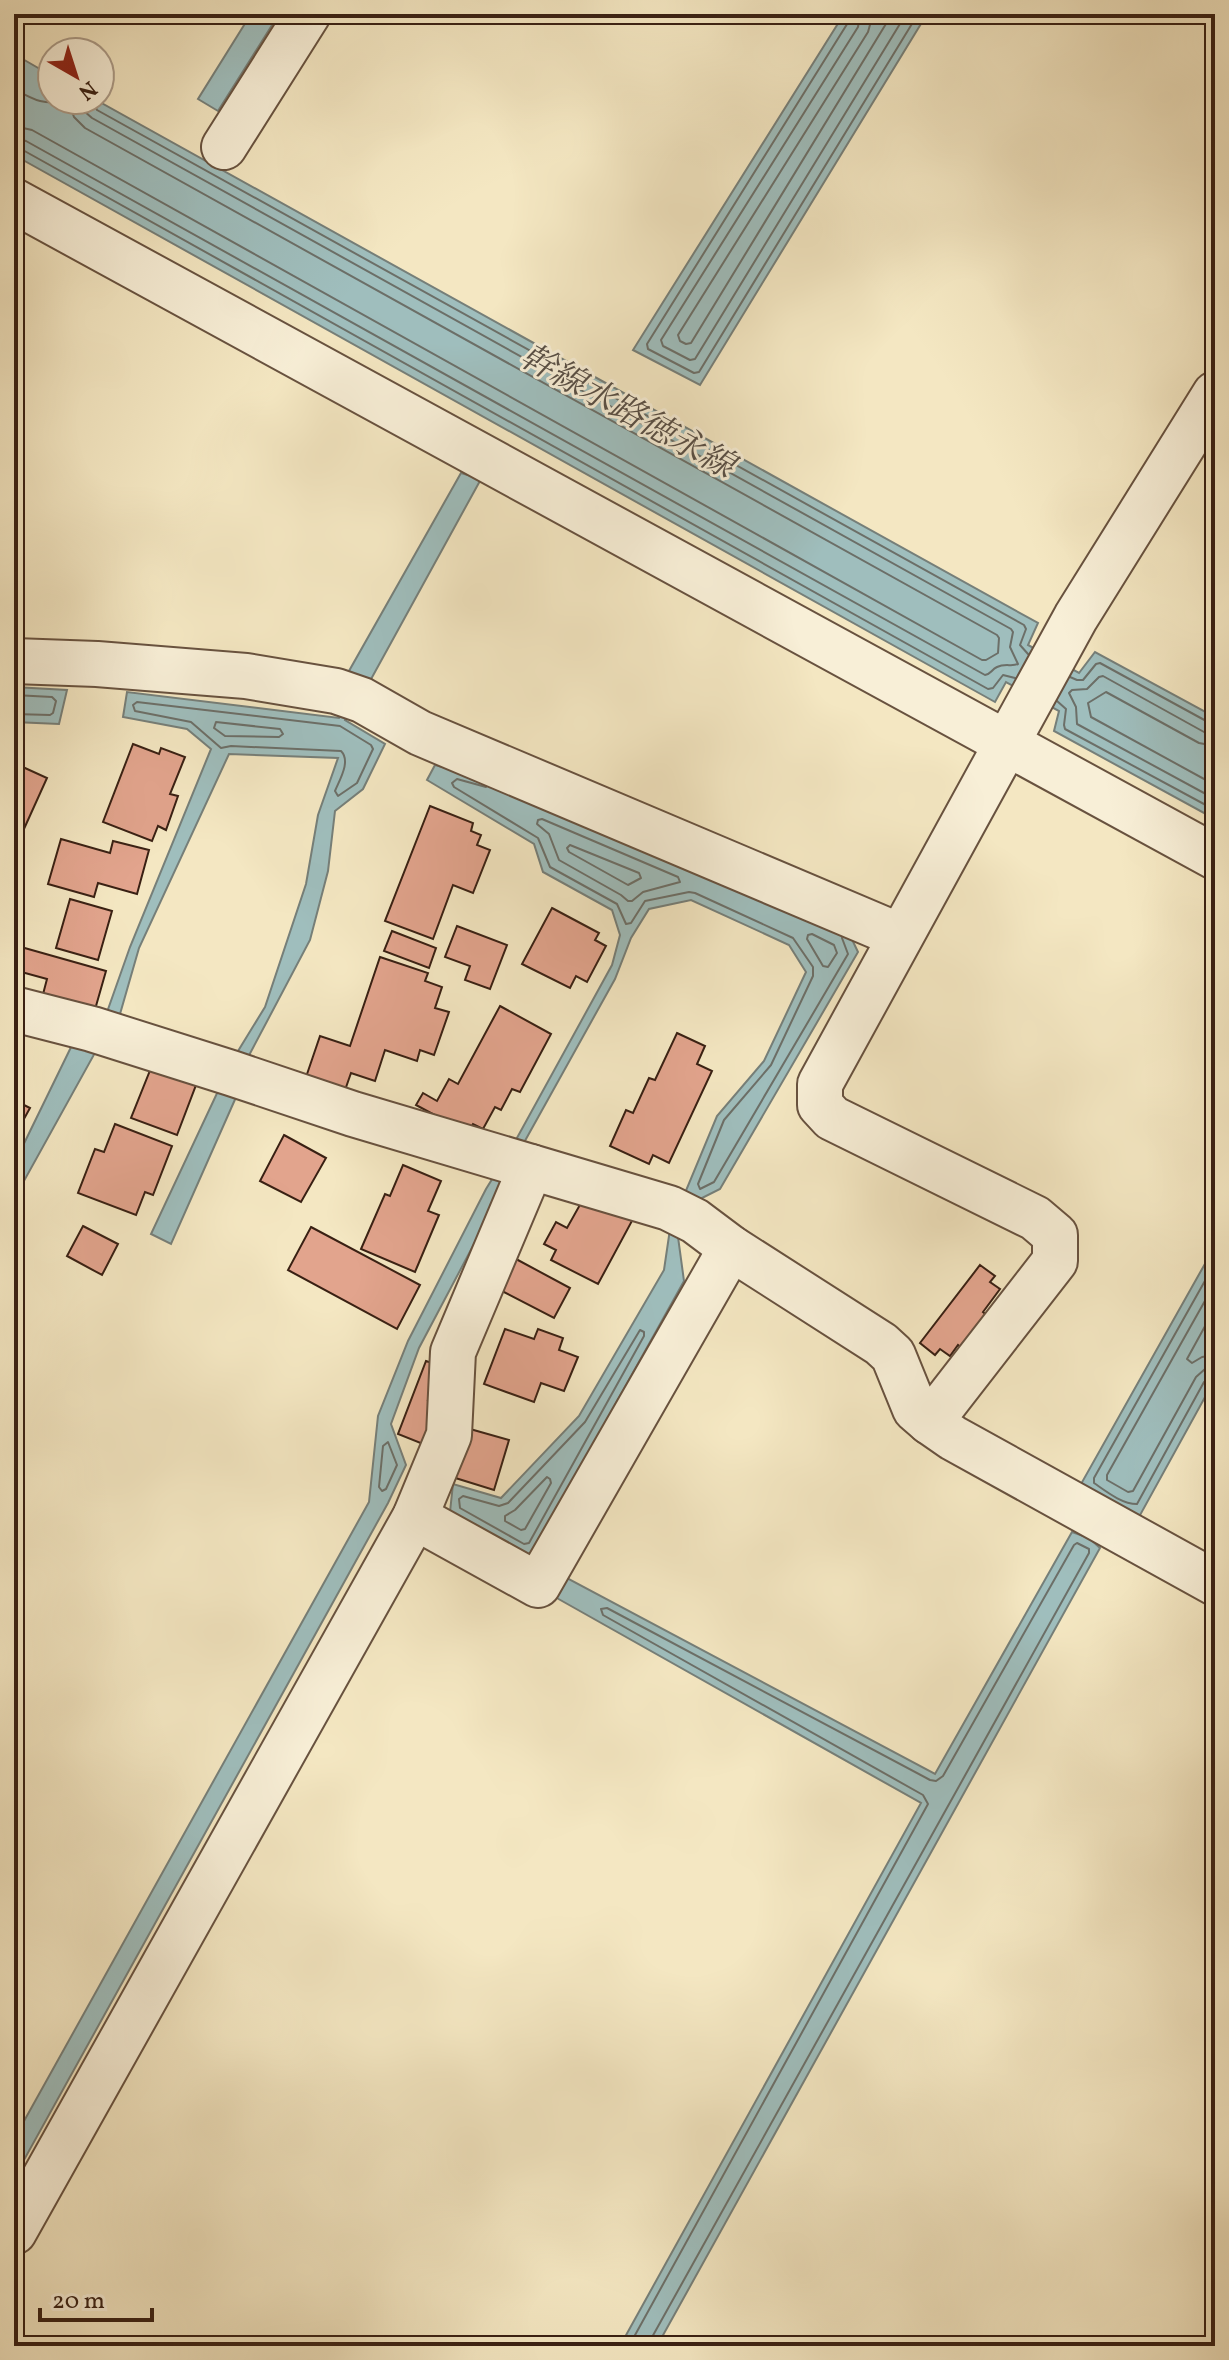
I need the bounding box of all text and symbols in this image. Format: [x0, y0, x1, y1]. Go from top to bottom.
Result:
north arrow [36, 36, 116, 116]
text: N [71, 73, 103, 107]
water label: 幹線水路徳永線 [511, 335, 745, 493]
scale bar [40, 2272, 152, 2322]
text: 20 m [52, 2285, 105, 2319]

